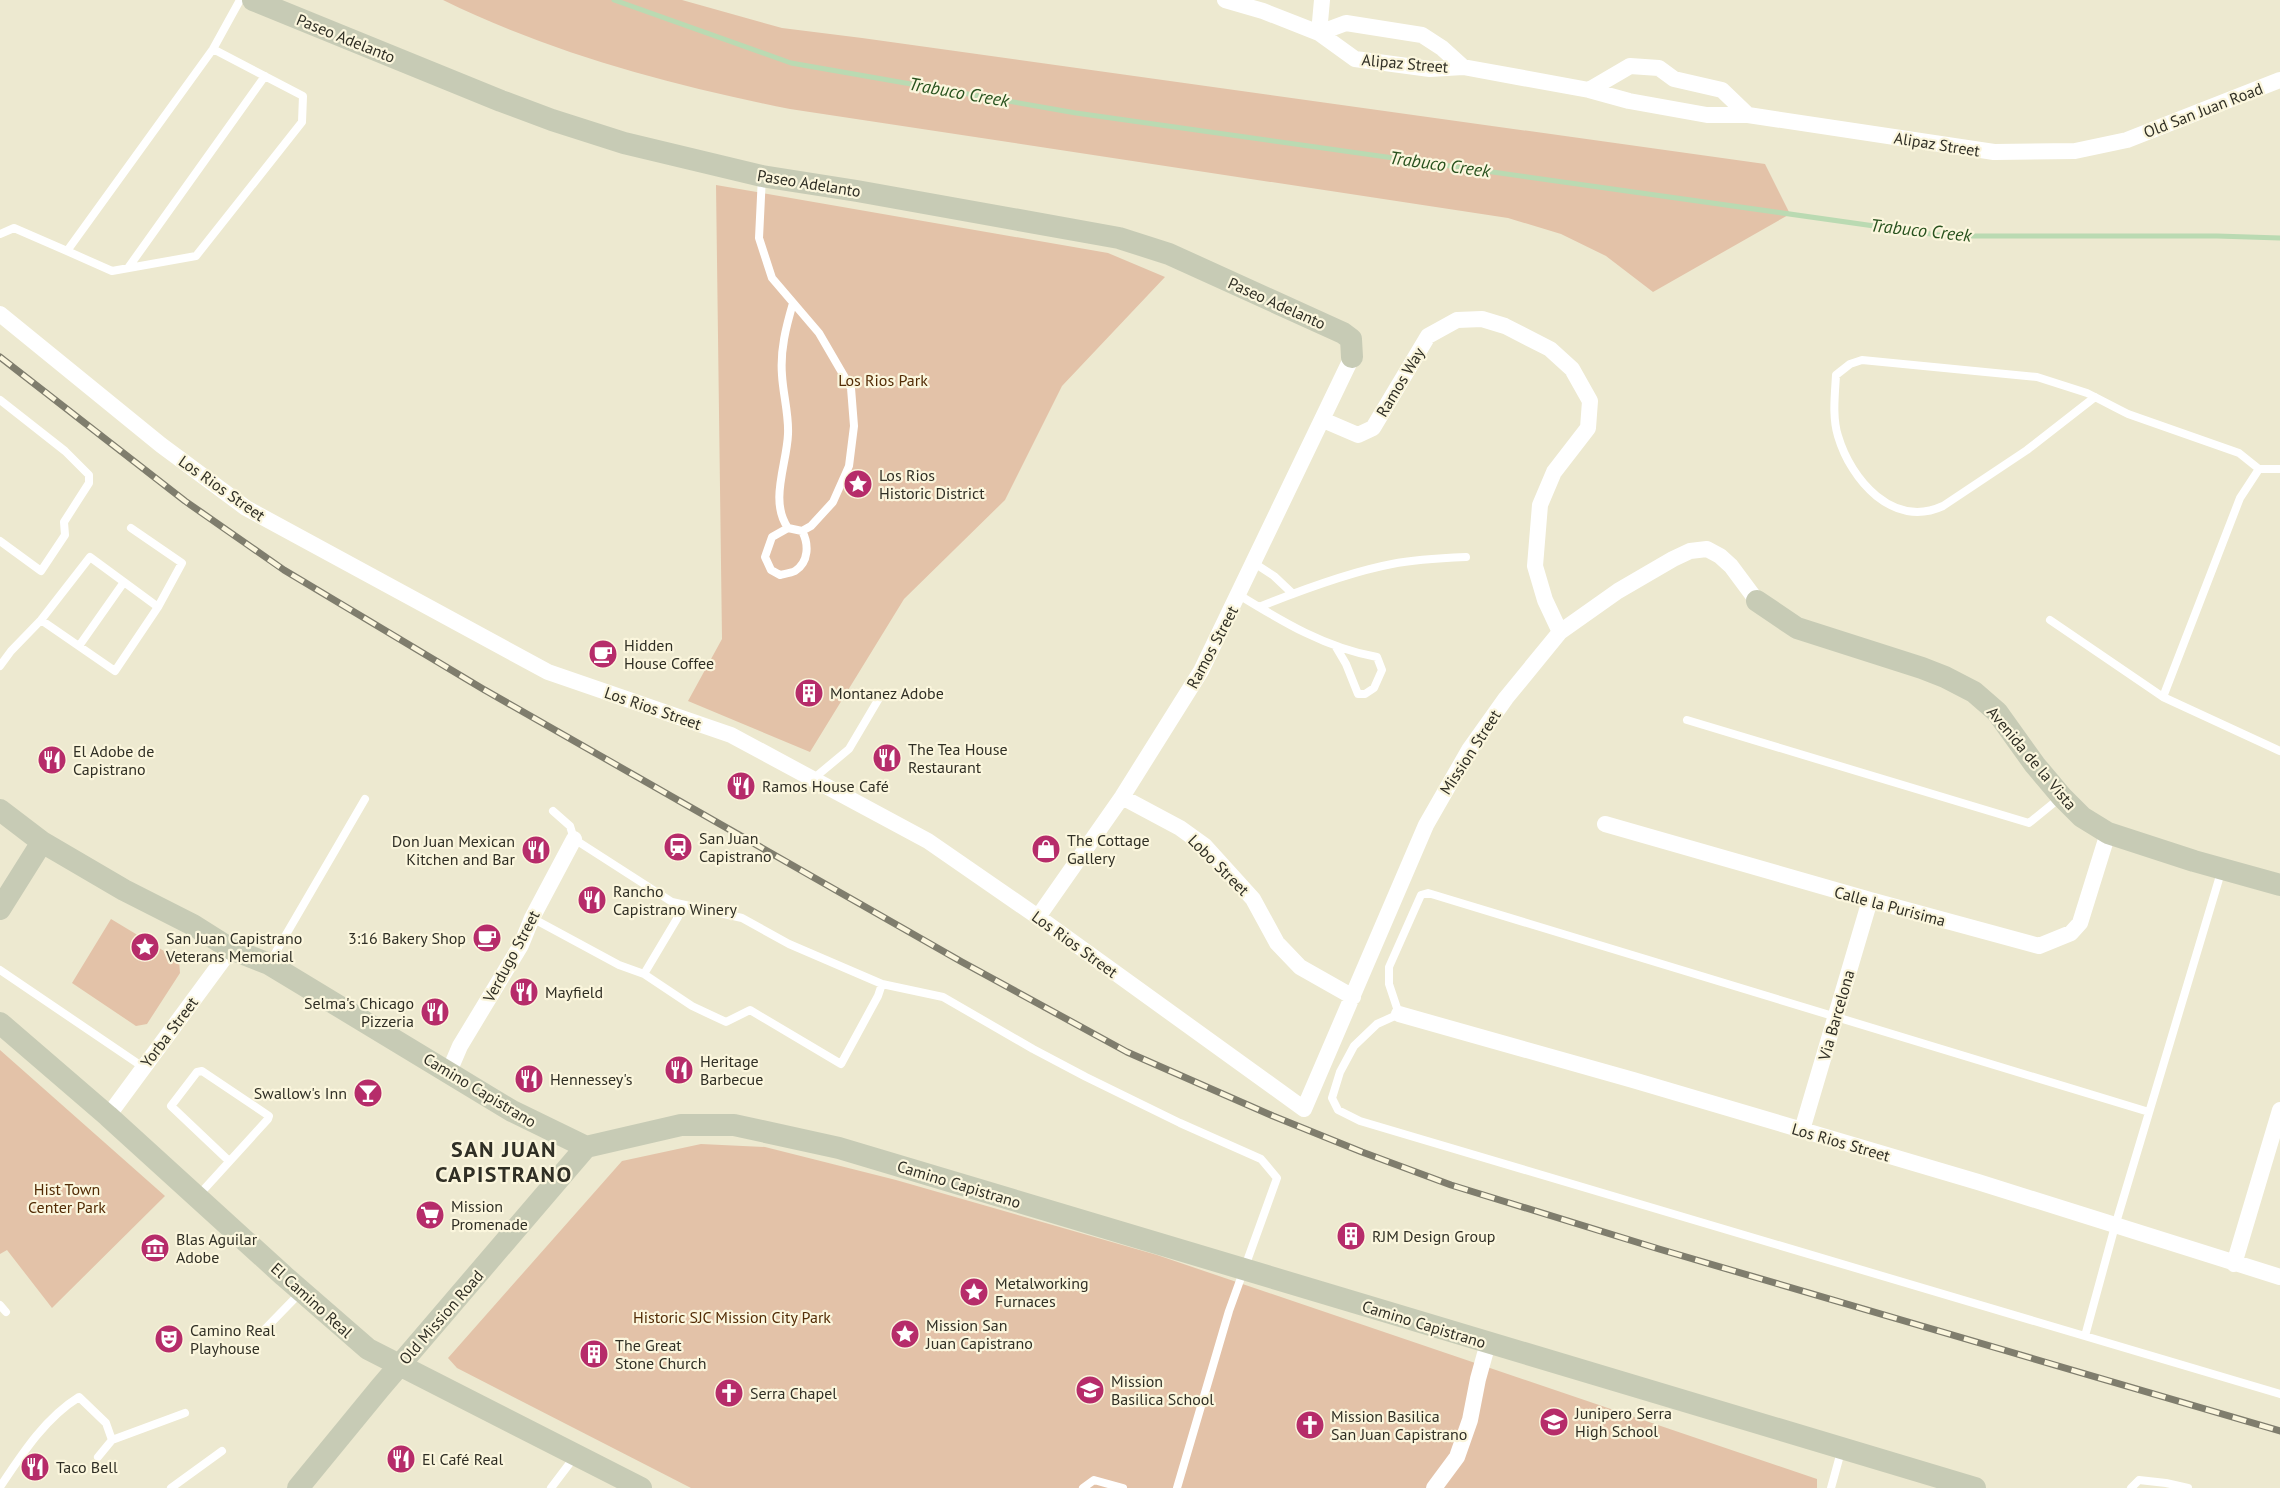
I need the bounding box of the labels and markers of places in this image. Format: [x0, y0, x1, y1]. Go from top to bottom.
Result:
place label: Los Rios Historic District [879, 465, 985, 503]
place icon: Los Rios Historic District [842, 468, 874, 500]
place label: Hidden House Coffee [624, 635, 714, 673]
cafe icon: Hidden House Coffee [587, 638, 619, 670]
building icon: Montanez Adobe [793, 677, 825, 709]
place label: Montanez Adobe [830, 683, 944, 703]
place label: The Tea House Restaurant [908, 739, 1008, 777]
place label: El Adobe de Capistrano [73, 741, 154, 779]
restaurant icon: The Tea House Restaurant [871, 742, 903, 774]
restaurant icon: El Adobe de Capistrano [36, 744, 68, 776]
restaurant icon: Ramos House Café [725, 770, 757, 802]
place label: Ramos House Café [762, 776, 889, 796]
place label: San Juan Capistrano [699, 828, 772, 866]
place label: The Cottage Gallery [1067, 830, 1150, 868]
place label: Don Juan Mexican Kitchen and Bar [392, 831, 516, 869]
station icon: San Juan Capistrano [662, 831, 694, 863]
shop icon: The Cottage Gallery [1030, 833, 1062, 865]
restaurant icon: Don Juan Mexican Kitchen and Bar [520, 834, 552, 866]
place label: Rancho Capistrano Winery [613, 881, 737, 919]
restaurant icon: Rancho Capistrano Winery [576, 884, 608, 916]
cafe icon: 3:16 Bakery Shop [471, 922, 503, 954]
place label: San Juan Capistrano Veterans Memorial [165, 928, 302, 966]
place label: 3:16 Bakery Shop [348, 928, 466, 948]
place icon: San Juan Capistrano Veterans Memorial [129, 931, 161, 963]
restaurant icon: Mayfield [508, 976, 540, 1008]
place label: Mayfield [545, 982, 603, 1002]
place label: Selma's Chicago Pizzeria [304, 993, 414, 1031]
restaurant icon: Selma's Chicago Pizzeria [419, 996, 451, 1028]
place label: Heritage Barbecue [700, 1051, 763, 1089]
restaurant icon: Heritage Barbecue [663, 1054, 695, 1086]
restaurant icon: Hennessey's [513, 1063, 545, 1095]
place label: Hennessey's [550, 1069, 633, 1089]
bar icon: Swallow's Inn [352, 1077, 384, 1109]
place label: Swallow's Inn [254, 1083, 347, 1103]
place label: Mission Promenade [451, 1196, 528, 1234]
supermarket icon: Mission Promenade [414, 1199, 446, 1231]
building icon: RJM Design Group [1335, 1220, 1367, 1252]
place label: RJM Design Group [1372, 1226, 1495, 1246]
place label: Blas Aguilar Adobe [176, 1229, 258, 1267]
museum icon: Blas Aguilar Adobe [139, 1232, 171, 1264]
place label: Metalworking Furnaces [995, 1273, 1089, 1311]
place icon: Metalworking Furnaces [958, 1276, 990, 1308]
place label: Mission San Juan Capistrano [925, 1315, 1033, 1353]
place icon: Mission San Juan Capistrano [889, 1318, 921, 1350]
place label: Camino Real Playhouse [190, 1320, 275, 1358]
theatre icon: Camino Real Playhouse [153, 1323, 185, 1355]
place label: The Great Stone Church [615, 1335, 706, 1373]
building icon: The Great Stone Church [578, 1338, 610, 1370]
place label: Mission Basilica School [1111, 1371, 1214, 1409]
school or university icon: Mission Basilica School [1074, 1374, 1106, 1406]
church icon: Serra Chapel [713, 1377, 745, 1409]
place label: Serra Chapel [750, 1383, 837, 1403]
place label: Junipero Serra High School [1574, 1403, 1672, 1441]
place label: Mission Basilica San Juan Capistrano [1331, 1406, 1467, 1444]
school or university icon: Junipero Serra High School [1538, 1406, 1570, 1438]
church icon: Mission Basilica San Juan Capistrano [1294, 1409, 1326, 1441]
restaurant icon: El Café Real [385, 1443, 417, 1475]
place label: El Café Real [422, 1449, 503, 1469]
restaurant icon: Taco Bell [19, 1451, 51, 1483]
place label: Taco Bell [56, 1457, 118, 1477]

